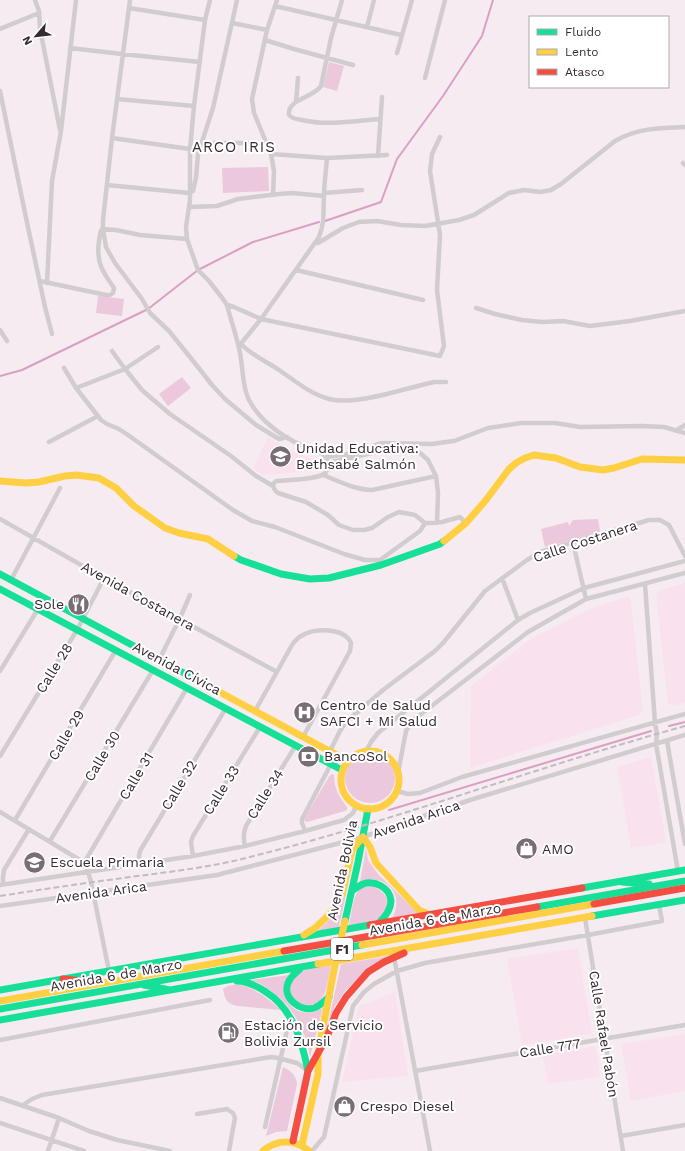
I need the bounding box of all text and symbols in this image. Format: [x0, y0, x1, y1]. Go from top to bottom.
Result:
north arrow [16, 16, 56, 56]
legend [529, 16, 669, 88]
text: Fluido [565, 25, 601, 39]
text: N [20, 34, 35, 47]
text: Lento [565, 45, 599, 59]
text: Atasco [565, 65, 605, 79]
district label: ARCO IRIS [192, 138, 276, 156]
place label: Unidad Educativa: Bethsabé Salmón [296, 440, 419, 472]
school or university icon: Unidad Educativa: Bethsabé Salmón [268, 443, 294, 469]
street label: Calle Costanera [531, 517, 639, 565]
street label: Avenida Costanera [79, 558, 197, 634]
restaurant icon: Sole [66, 591, 92, 617]
place label: Sole [34, 596, 64, 612]
street label: Avenida Cívica [130, 638, 224, 698]
street label: Calle 28 [32, 640, 76, 696]
place label: Centro de Salud SAFCI + Mi Salud [320, 697, 437, 729]
hospital icon: Centro de Salud SAFCI + Mi Salud [291, 700, 317, 726]
street label: Calle 29 [45, 707, 87, 763]
street label: Calle 30 [81, 728, 123, 784]
bank icon: BancoSol [296, 743, 322, 769]
place label: BancoSol [324, 748, 388, 764]
street label: Calle 31 [116, 749, 156, 803]
street label: Calle 32 [158, 757, 200, 813]
street label: Calle 33 [200, 762, 242, 818]
street label: Calle 34 [243, 766, 287, 822]
street label: Avenida Arica [370, 797, 462, 841]
street label: Avenida Bolivia [324, 818, 360, 922]
shop icon: AMO [514, 836, 540, 862]
place label: AMO [542, 841, 574, 857]
school or university icon: Escuela Primaria [22, 849, 48, 875]
place label: Escuela Primaria [50, 854, 164, 870]
street label: Avenida Arica [55, 878, 148, 906]
street label: Avenida 6 de Marzo [368, 899, 502, 939]
road number: F1 [331, 938, 353, 960]
street label: Avenida 6 de Marzo [49, 955, 183, 995]
street label: Calle Rafael Pabón [586, 969, 622, 1099]
place label: Estación de Servicio Bolivia Zursil [244, 1017, 383, 1049]
fuel station icon: Estación de Servicio Bolivia Zursil [215, 1020, 241, 1046]
street label: Calle 777 [518, 1035, 582, 1061]
shop icon: Crespo Diesel [331, 1093, 357, 1119]
place label: Crespo Diesel [360, 1098, 455, 1114]

